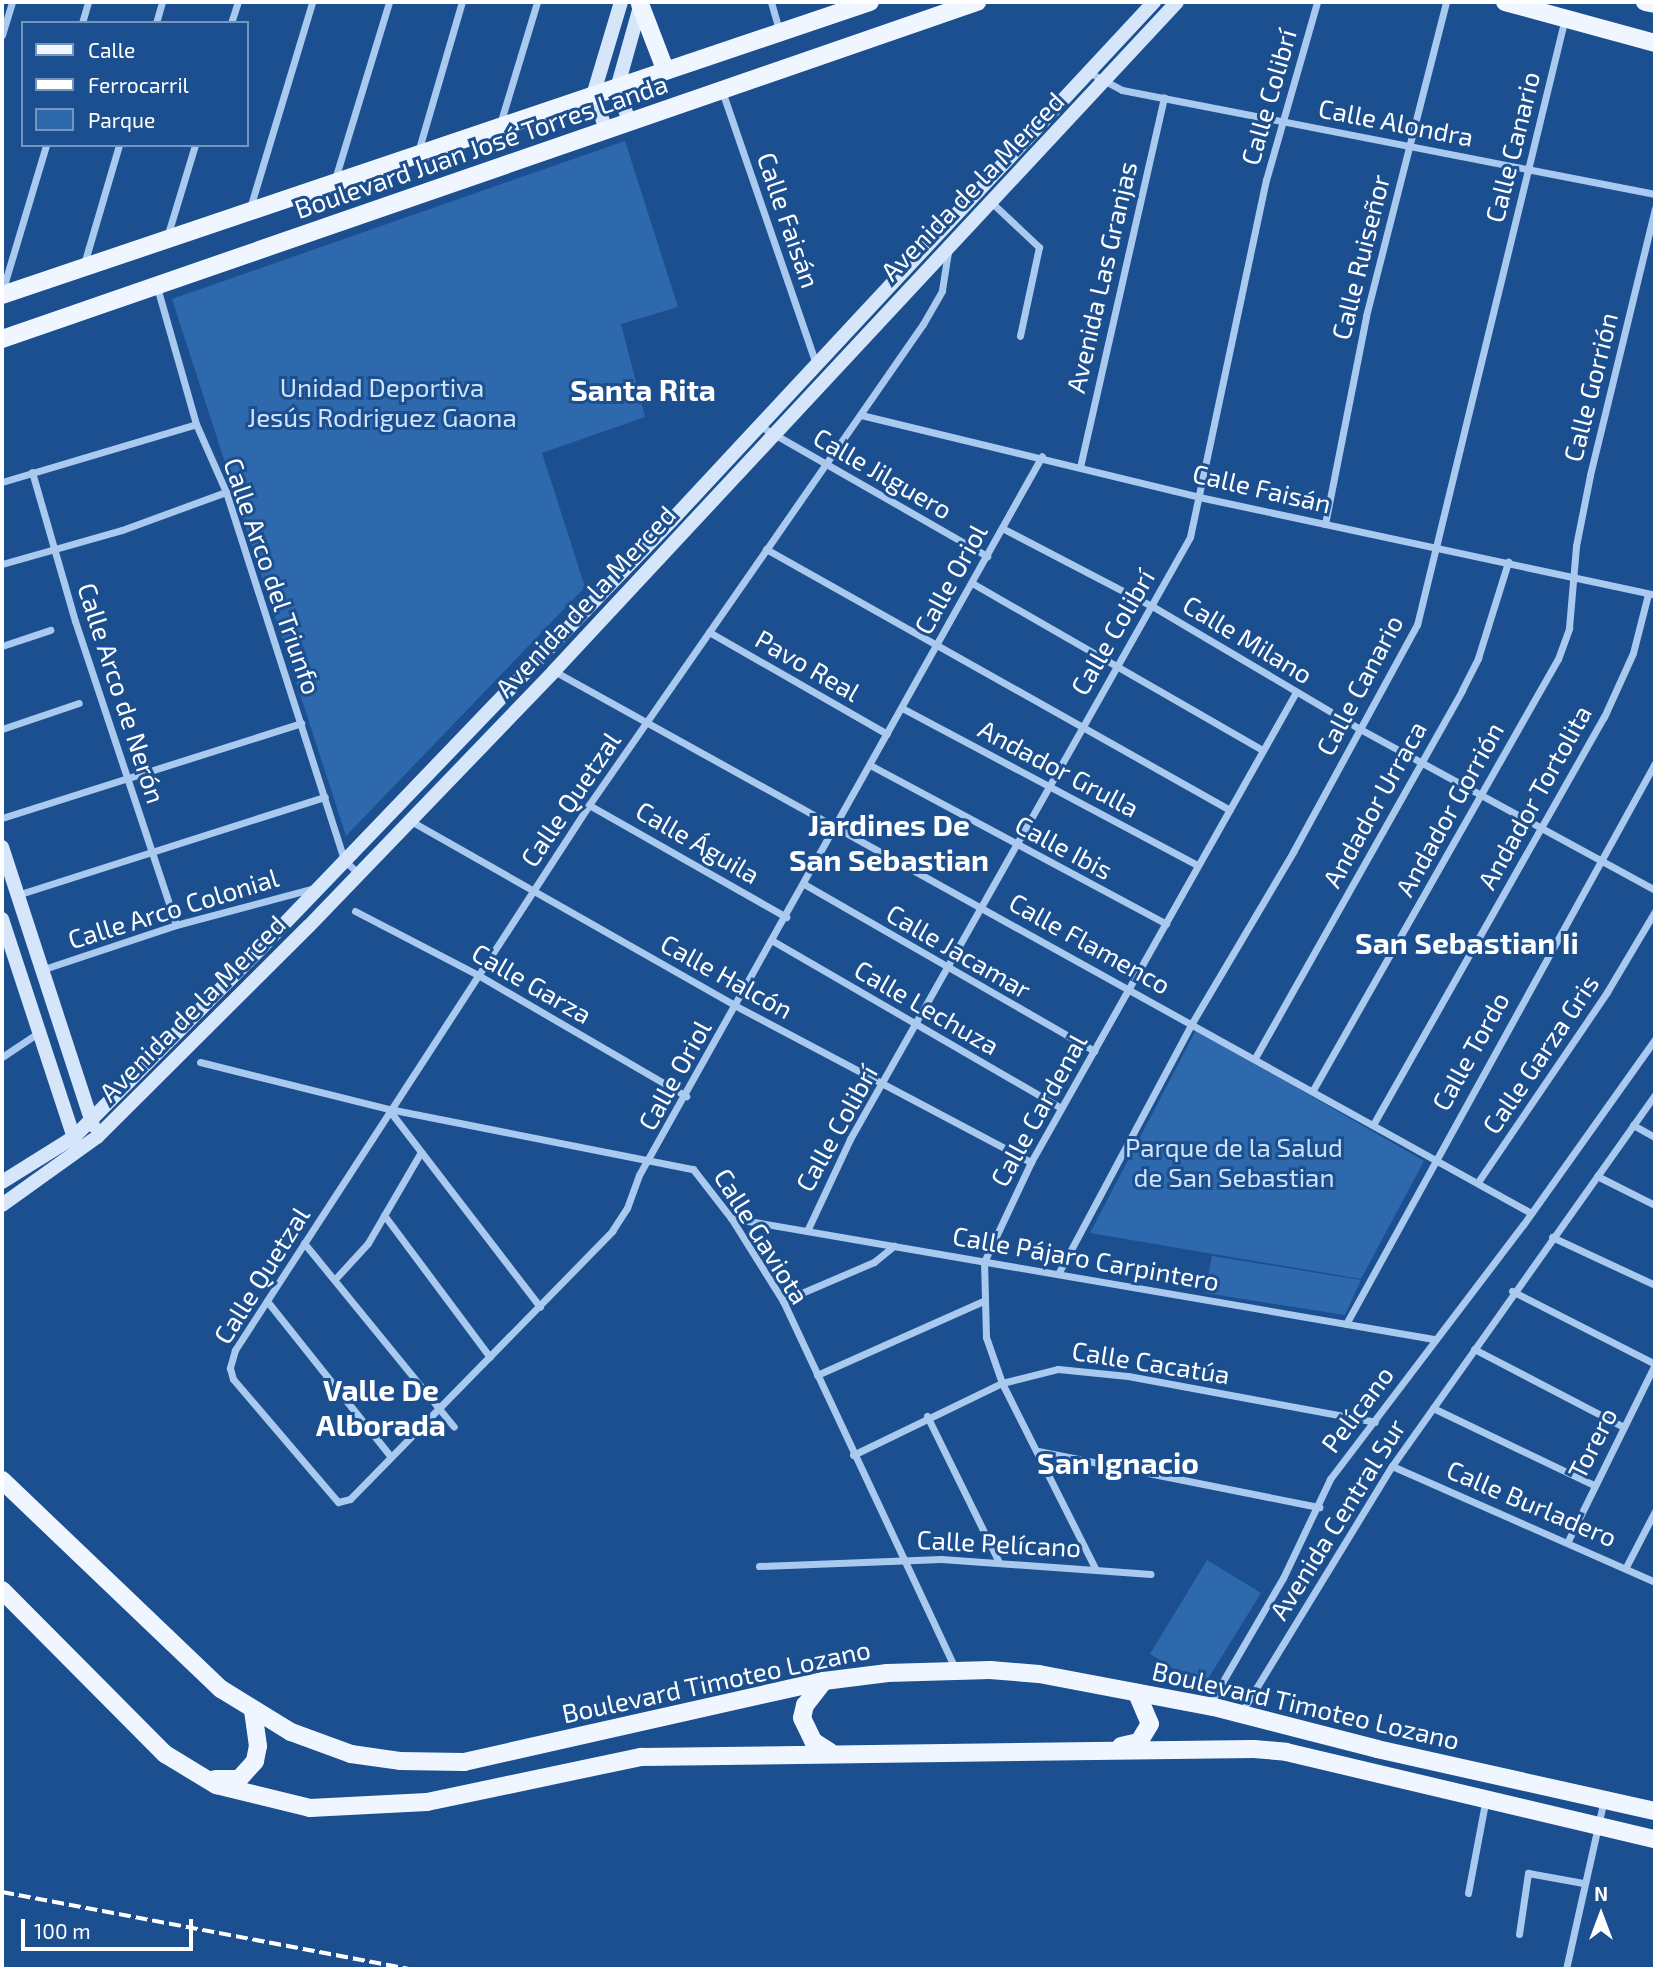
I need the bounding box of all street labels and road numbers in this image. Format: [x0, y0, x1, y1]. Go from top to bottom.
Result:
street label: Calle Colibrí [1234, 26, 1302, 168]
street label: Boulevard Juan José Torres Landa [290, 67, 672, 225]
street label: Calle Canario [1478, 68, 1546, 226]
street label: Avenida de la Merced [874, 85, 1070, 287]
street label: Calle Alondra [1316, 92, 1476, 152]
street label: Calle Faisán [751, 148, 827, 292]
street label: Avenida Las Granjas [1059, 158, 1143, 396]
street label: Calle Ruiseñor [1324, 171, 1396, 343]
street label: Calle Gorrión [1556, 309, 1624, 465]
street label: Calle Jilguero [808, 421, 958, 525]
street label: Calle Arco del Triunfo [218, 453, 328, 699]
street label: Calle Faisán [1190, 457, 1334, 519]
street label: Avenida de la Merced [488, 499, 682, 703]
street label: Calle Oriol [907, 519, 993, 639]
street label: Calle Colibrí [1064, 564, 1160, 700]
street label: Calle Arco de Nerón [72, 579, 172, 807]
street label: Calle Milano [1178, 588, 1318, 690]
street label: Calle Canario [1309, 610, 1409, 760]
street label: Pavo Real [750, 623, 866, 707]
street label: Andador Tortolita [1470, 699, 1598, 895]
street label: Andador Grulla [973, 713, 1145, 823]
street label: Andador Urraca [1315, 715, 1433, 893]
street label: Andador Gorrión [1388, 716, 1510, 902]
street label: Calle Quetzal [514, 726, 626, 872]
street label: Calle Águila [630, 794, 766, 890]
street label: Calle Ibis [1010, 808, 1118, 886]
street label: Calle Arco Colonial [64, 861, 282, 955]
street label: Calle Flamenco [1004, 886, 1176, 1000]
street label: Calle Jacamar [881, 897, 1037, 1005]
street label: Avenida de la Merced [92, 908, 292, 1108]
street label: Calle Halcón [656, 927, 798, 1025]
street label: Calle Garza [467, 936, 597, 1030]
street label: Calle Lechuza [849, 953, 1005, 1061]
street label: Calle Garza Gris [1475, 969, 1605, 1139]
street label: Calle Tordo [1425, 986, 1515, 1116]
street label: Calle Oriol [631, 1015, 717, 1135]
street label: Calle Cardenal [983, 1028, 1093, 1192]
street label: Calle Colibrí [788, 1059, 884, 1197]
street label: Calle Gaviota [708, 1162, 816, 1310]
street label: Calle Quetzal [207, 1201, 315, 1349]
street label: Calle Pájaro Carpintero [950, 1219, 1222, 1297]
street label: Calle Cacatúa [1070, 1334, 1232, 1390]
street label: Pelícano [1314, 1360, 1400, 1458]
street label: Torero [1561, 1402, 1623, 1484]
street label: Avenida Central Sur [1262, 1413, 1412, 1625]
street label: Calle Burladero [1442, 1453, 1622, 1553]
street label: Calle Pelícano [916, 1523, 1082, 1563]
street label: Boulevard Timoteo Lozano [559, 1633, 873, 1729]
street label: Boulevard Timoteo Lozano [1149, 1654, 1463, 1756]

